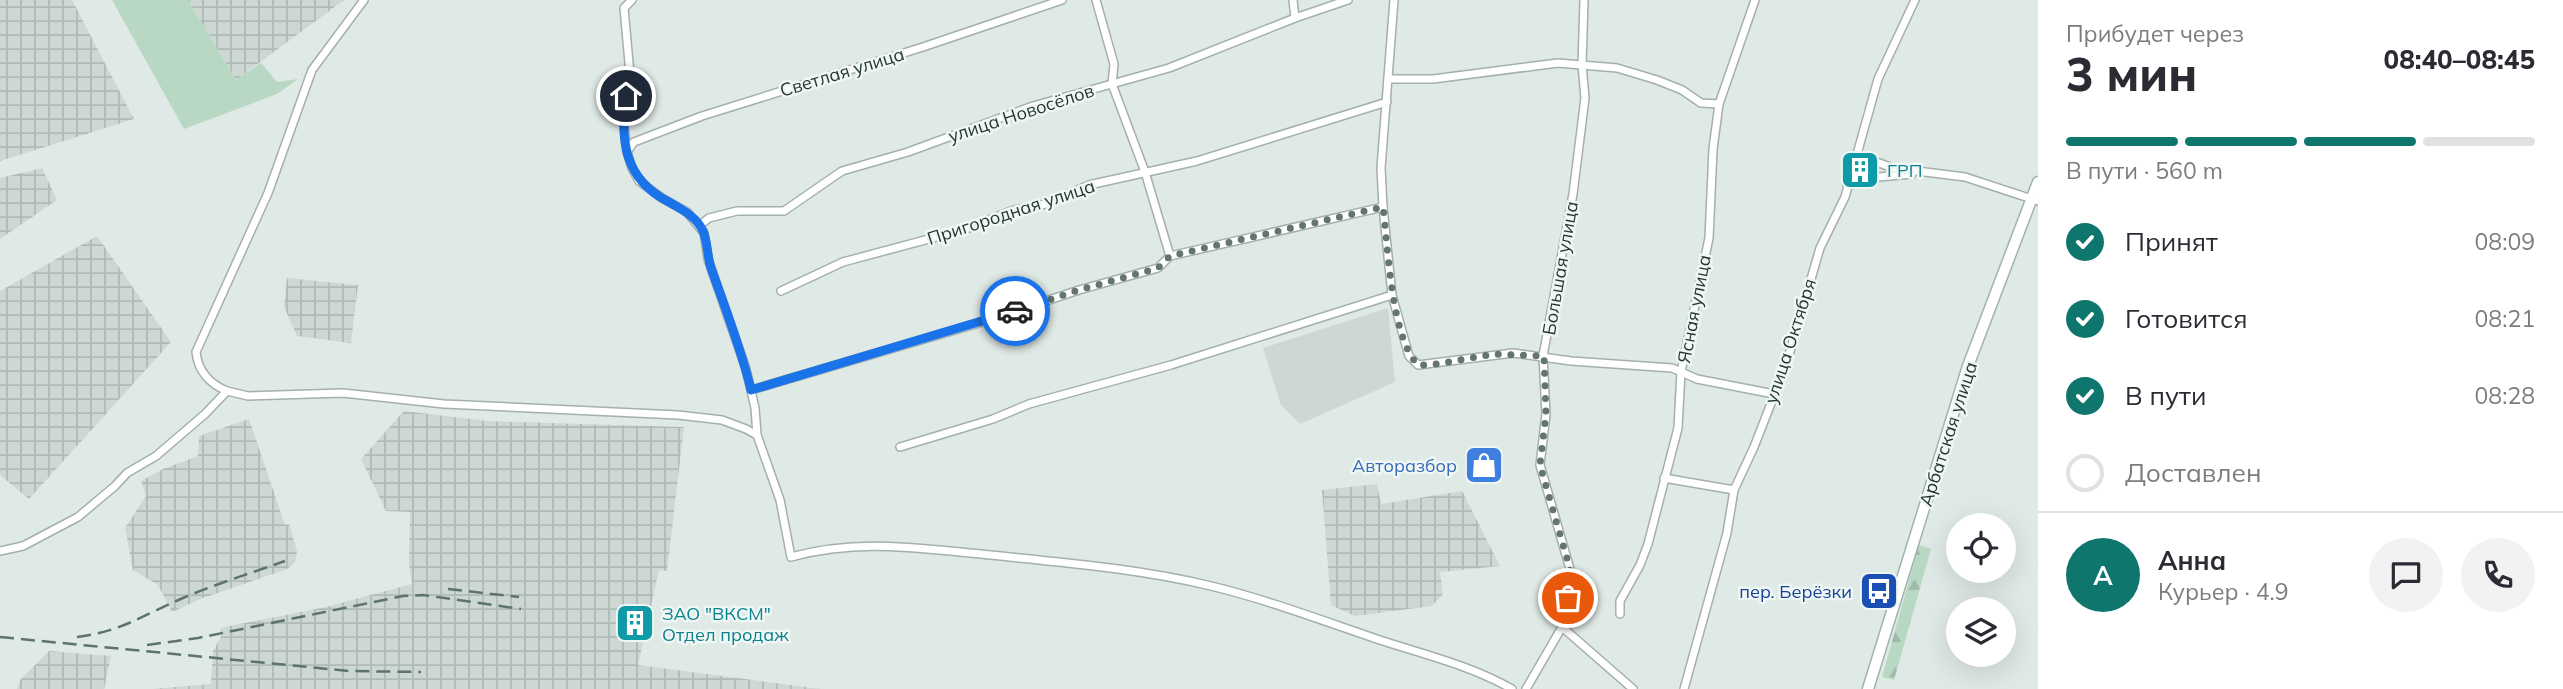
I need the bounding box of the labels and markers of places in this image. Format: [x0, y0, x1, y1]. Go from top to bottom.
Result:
pin [596, 66, 656, 126]
building icon: ГРП [1839, 149, 1881, 191]
place label: ГРП [1887, 159, 1923, 182]
shop icon: Авторазбор [1463, 444, 1505, 486]
place label: Авторазбор [1352, 454, 1457, 477]
pin [1538, 568, 1598, 628]
bus stop icon: пер. Берёзки [1858, 570, 1900, 612]
place label: пер. Берёзки [1739, 580, 1852, 603]
building icon: ЗАО "ВКСМ" Отдел продаж [614, 602, 656, 644]
place label: ЗАО "ВКСМ" Отдел продаж [662, 602, 789, 646]

